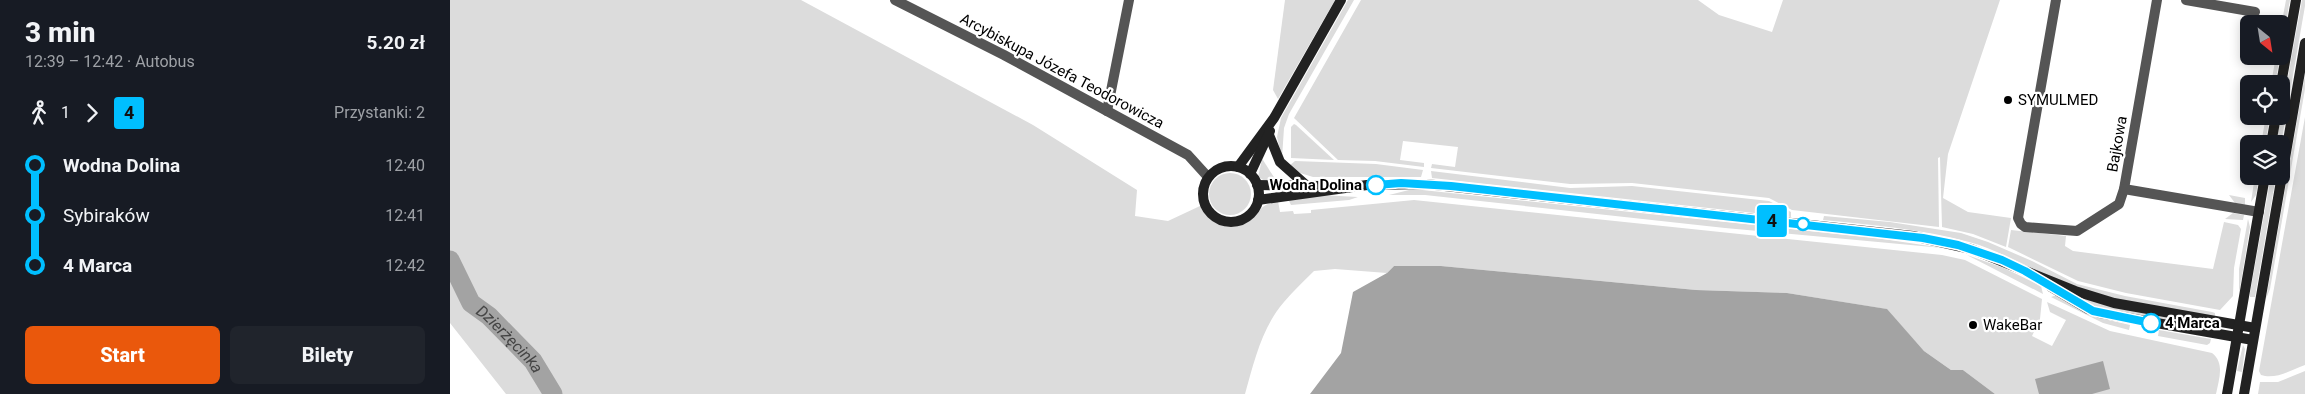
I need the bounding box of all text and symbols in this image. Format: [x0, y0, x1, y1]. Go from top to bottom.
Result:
street label: Arcybiskupa Józefa Teodorowicza [957, 10, 1167, 132]
north arrow [2240, 15, 2290, 65]
map controls [2240, 15, 2290, 185]
text: 3 min [25, 16, 96, 49]
text: 5.20 zł [367, 31, 425, 54]
text: 12:39 – 12:42 · Autobus [25, 52, 195, 71]
button: locate [2240, 75, 2290, 125]
place label: SYMULMED [2018, 91, 2098, 109]
marker: SYMULMED [2002, 94, 2014, 106]
icon: walk [25, 99, 53, 127]
icon: forward [78, 99, 106, 127]
text: 4 [124, 102, 134, 123]
text: 1 [61, 103, 70, 122]
text: Przystanki: 2 [334, 103, 425, 122]
street label: Bajkowa [2103, 115, 2131, 173]
button: layers [2240, 135, 2290, 185]
text: Wodna Dolina [63, 154, 180, 177]
text: 12:40 [385, 156, 425, 175]
marker: Wodna Dolina [1366, 175, 1386, 195]
place label: Wodna Dolina [1269, 176, 1362, 194]
text: Sybiraków [63, 204, 150, 227]
line badge: 4 [1756, 205, 1788, 237]
text: 12:41 [385, 206, 425, 225]
text: 4 [1767, 210, 1777, 231]
unlabelled marker [1796, 217, 1810, 231]
text: 4 Marca [63, 254, 132, 277]
text: 12:42 [385, 256, 425, 275]
water label: Dzierżęcinka [473, 301, 547, 376]
marker: 4 Marca [2141, 313, 2161, 333]
place label: 4 Marca [2165, 314, 2220, 332]
place label: WakeBar [1983, 316, 2042, 334]
marker: WakeBar [1967, 319, 1979, 331]
button: Start [25, 326, 220, 384]
button: Bilety [230, 326, 425, 384]

